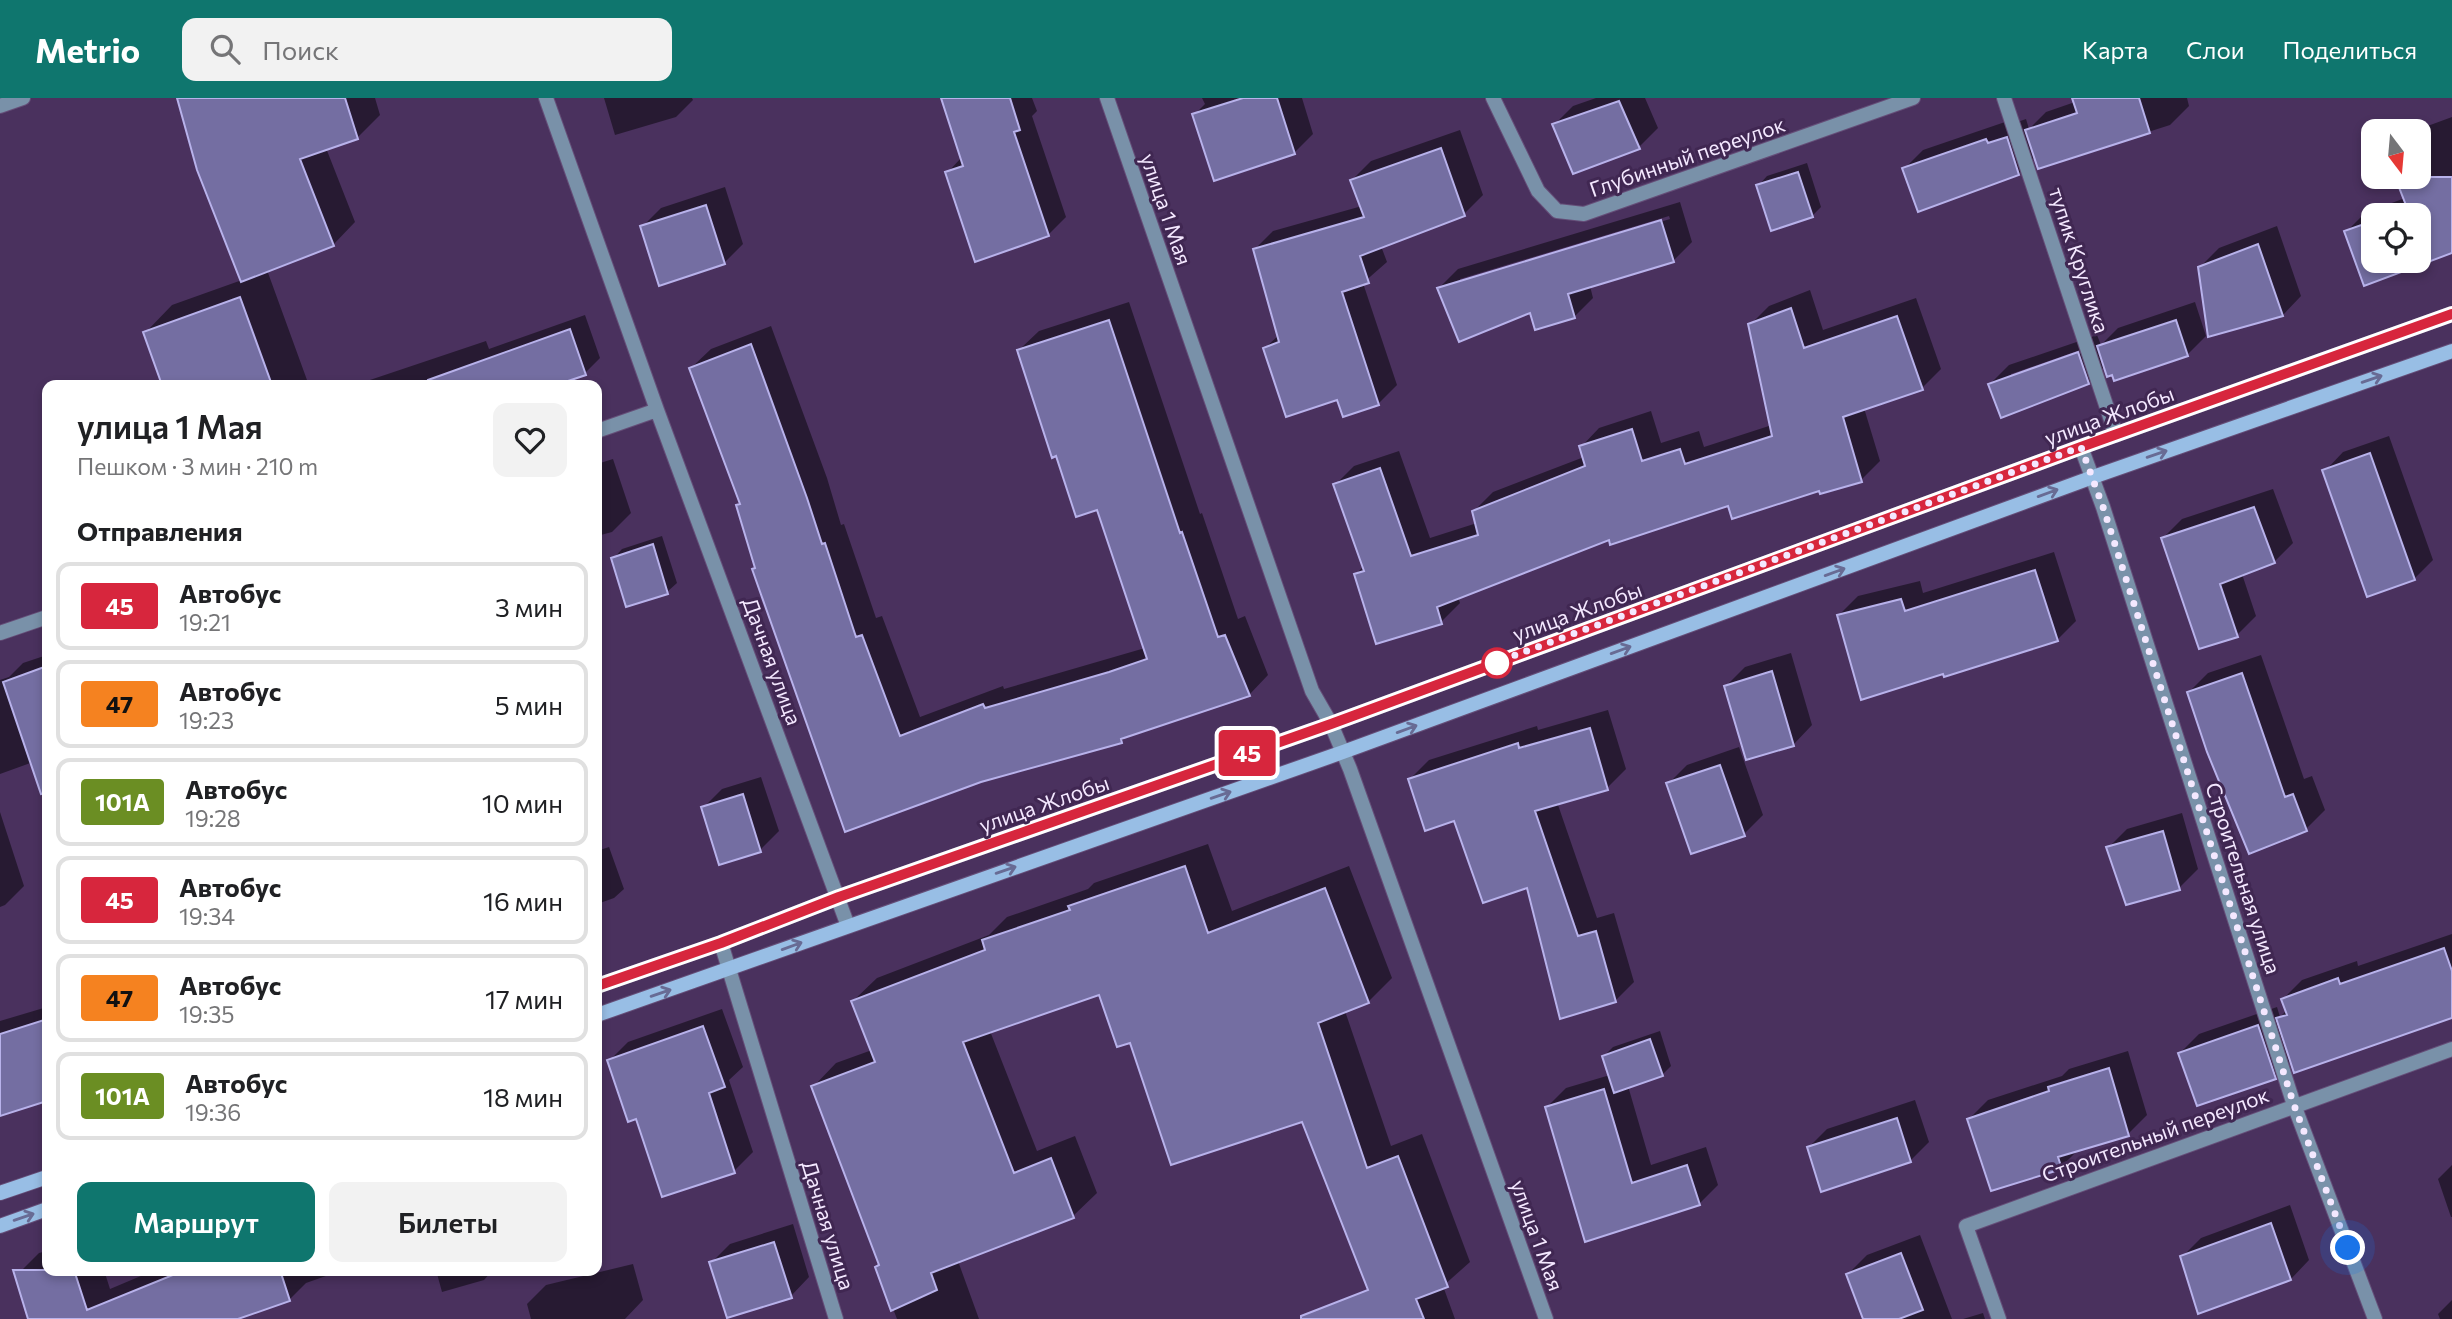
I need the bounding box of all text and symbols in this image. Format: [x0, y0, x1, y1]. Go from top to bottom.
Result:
search box [182, 18, 672, 81]
text: Metrio [35, 29, 140, 70]
icon: search [206, 30, 244, 68]
text: Поиск [262, 34, 339, 65]
text: Карта [2082, 35, 2148, 64]
text: Слои [2186, 35, 2244, 64]
text: Поделиться [2282, 35, 2417, 64]
street label: Глубинный переулок [1586, 111, 1788, 201]
north arrow [2361, 119, 2431, 189]
map controls [2361, 119, 2431, 273]
street label: улица 1 Мая [1136, 150, 1198, 268]
street label: тупик Круглика [2045, 184, 2115, 336]
button: locate [2361, 203, 2431, 273]
one-way arrow [2360, 372, 2382, 384]
street label: улица Жлобы [2041, 380, 2177, 450]
button: heart [493, 403, 567, 477]
text: улица 1 Мая [77, 405, 263, 446]
one-way arrow [2146, 447, 2168, 460]
text: Пешком · 3 мин · 210 m [77, 452, 318, 480]
one-way arrow [2037, 486, 2059, 499]
text: Отправления [77, 515, 243, 546]
one-way arrow [1823, 565, 1845, 577]
street label: улица Жлобы [1509, 576, 1645, 646]
text: Автобус [179, 577, 281, 608]
text: 45 [105, 591, 134, 620]
text: 3 мин [495, 591, 563, 622]
street label: Дачная улица [738, 594, 808, 728]
text: 19:21 [179, 608, 231, 636]
one-way arrow [1609, 643, 1631, 656]
unlabelled marker [1482, 648, 1512, 678]
text: Автобус [179, 675, 281, 706]
text: 47 [106, 689, 133, 718]
text: 5 мин [495, 689, 563, 720]
text: 19:23 [179, 706, 234, 734]
one-way arrow [1396, 722, 1418, 734]
line badge: 45 [1216, 730, 1278, 776]
text: 45 [1233, 738, 1261, 767]
street label: улица Жлобы [976, 769, 1112, 837]
text: Автобус [185, 773, 287, 804]
street label: Строительная улица [2201, 779, 2287, 977]
text: 101А [95, 787, 150, 816]
text: 10 мин [482, 787, 563, 818]
one-way arrow [1210, 788, 1232, 800]
text: 19:28 [185, 804, 241, 832]
one-way arrow [995, 863, 1017, 875]
text: Автобус [179, 871, 281, 902]
text: 45 [105, 885, 134, 914]
text: 16 мин [483, 885, 563, 916]
text: 19:34 [179, 902, 235, 930]
one-way arrow [780, 939, 802, 951]
text: Автобус [179, 969, 281, 1000]
text: 47 [106, 983, 133, 1012]
text: 17 мин [485, 983, 563, 1014]
one-way arrow [650, 985, 672, 998]
text: 19:35 [179, 1000, 235, 1028]
text: Автобус [185, 1067, 287, 1098]
text: 101А [95, 1081, 150, 1110]
text: 18 мин [483, 1081, 563, 1112]
street label: Строительный переулок [2038, 1081, 2272, 1187]
text: 19:36 [185, 1098, 241, 1126]
street label: Дачная улица [797, 1157, 861, 1293]
street label: улица 1 Мая [1506, 1176, 1570, 1294]
button: Маршрут [77, 1182, 315, 1262]
button: Билеты [329, 1182, 567, 1262]
one-way arrow [12, 1210, 34, 1222]
your location [2330, 1230, 2365, 1265]

